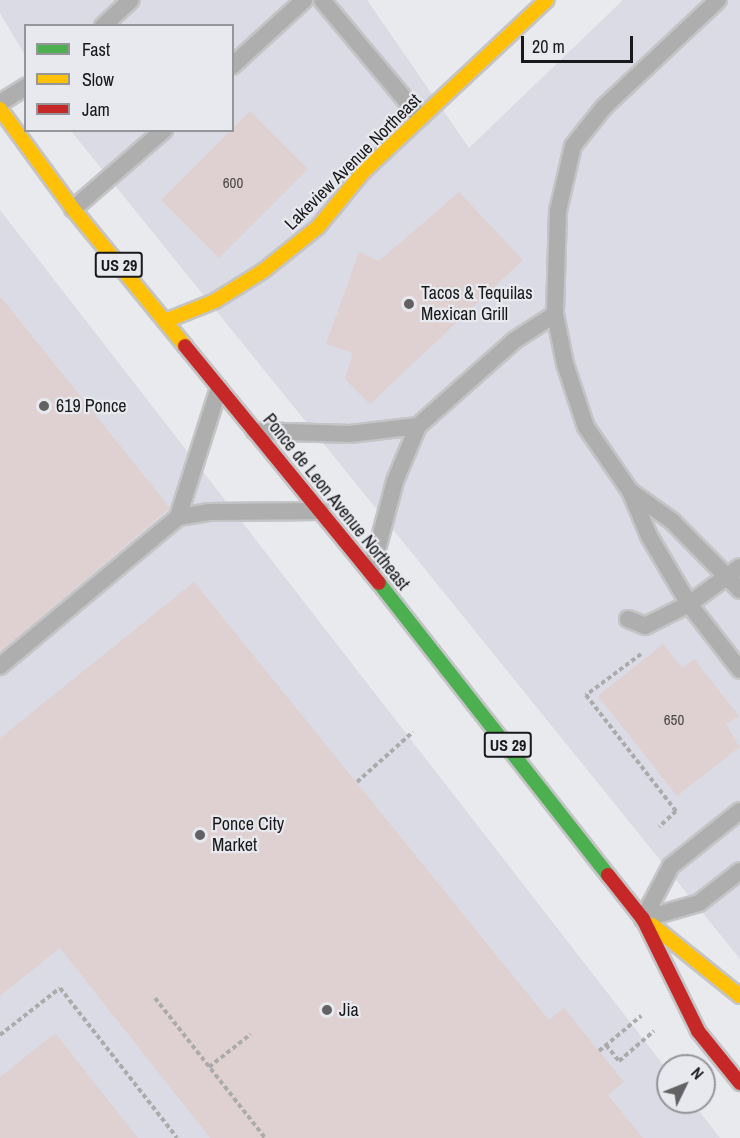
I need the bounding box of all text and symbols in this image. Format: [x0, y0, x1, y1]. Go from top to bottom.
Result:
legend [24, 24, 234, 132]
scale bar [524, 24, 636, 62]
text: 20 m [532, 34, 565, 59]
text: Fast [82, 37, 110, 62]
text: Slow [82, 67, 114, 92]
street label: Lakeview Avenue Northeast [280, 89, 426, 235]
text: Jam [82, 97, 110, 122]
house number: 600 [223, 174, 243, 192]
road number: US 29 [94, 252, 144, 278]
place label: Tacos & Tequilas Mexican Grill [421, 283, 533, 326]
marker: Tacos & Tequilas Mexican Grill [402, 297, 416, 311]
place label: 619 Ponce [56, 395, 127, 417]
marker: 619 Ponce [37, 399, 51, 413]
street label: Ponce de Leon Avenue Northeast [258, 409, 414, 595]
house number: 650 [664, 711, 684, 729]
road number: US 29 [482, 732, 534, 758]
place label: Ponce City Market [212, 814, 284, 856]
marker: Ponce City Market [193, 828, 207, 842]
place label: Jia [339, 999, 359, 1021]
marker: Jia [320, 1003, 334, 1017]
north arrow [656, 1054, 716, 1114]
text: N [686, 1062, 709, 1084]

